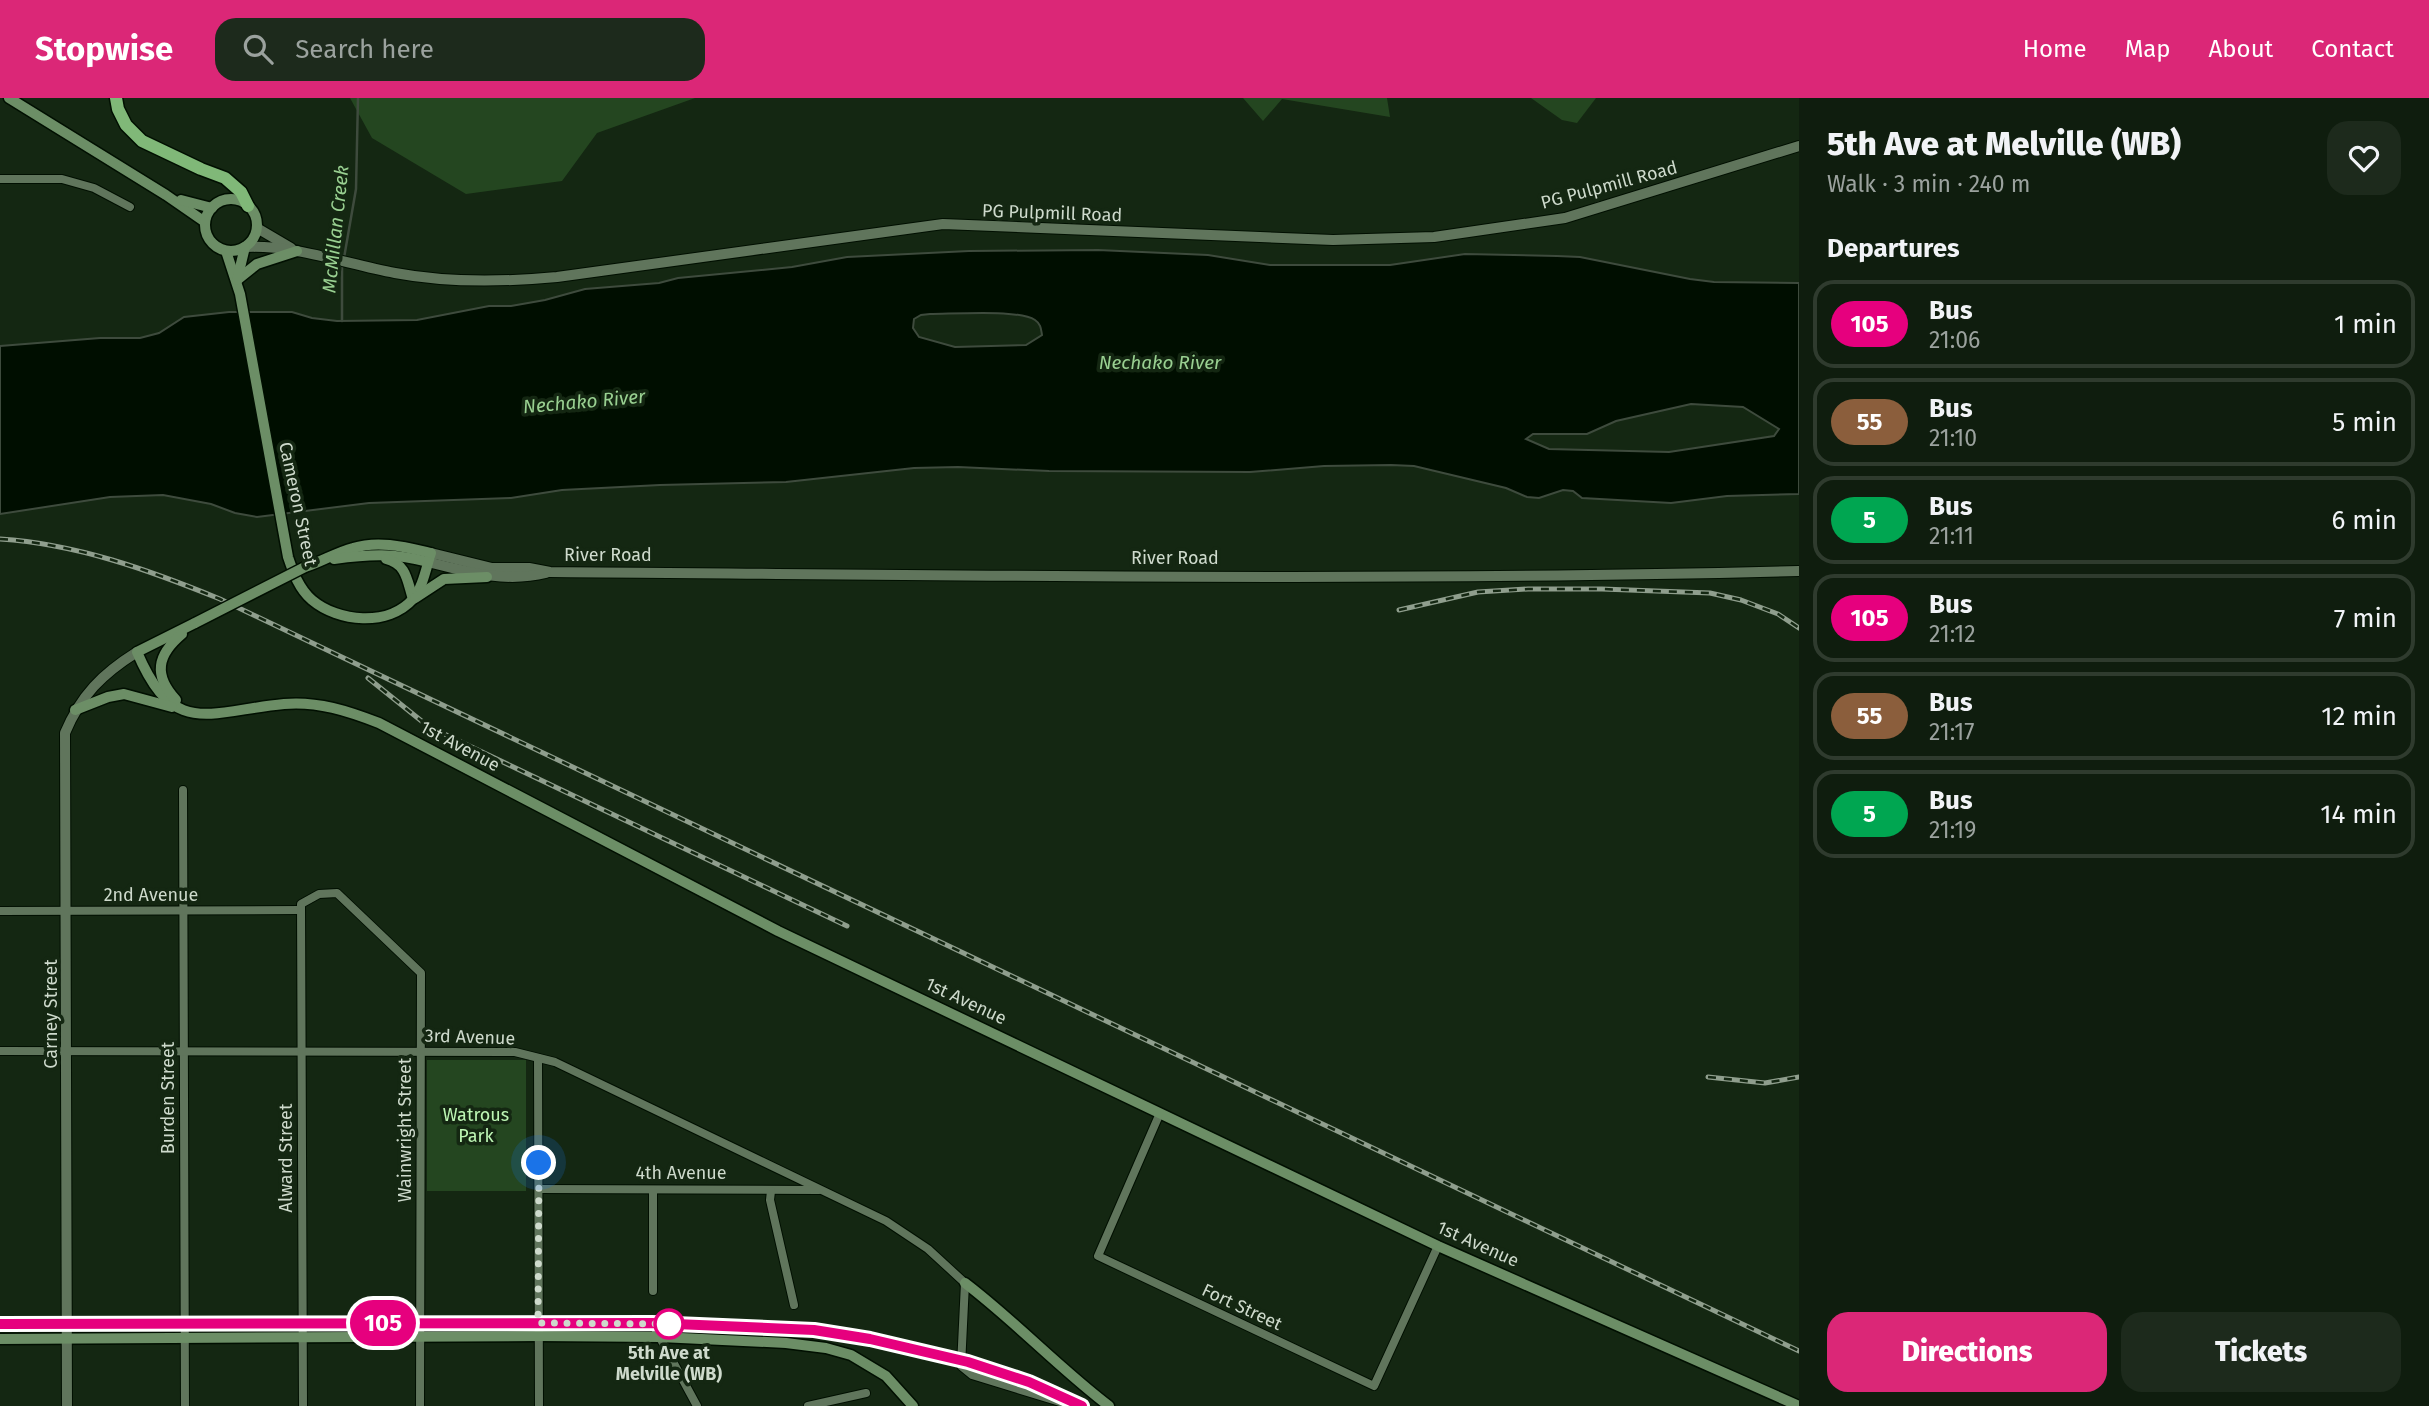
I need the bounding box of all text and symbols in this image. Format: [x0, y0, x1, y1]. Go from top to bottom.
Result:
search box [215, 18, 705, 81]
text: Stopwise [35, 29, 173, 69]
icon: search [239, 30, 277, 68]
text: Search here [295, 34, 434, 65]
text: Home [2023, 35, 2087, 63]
text: Map [2125, 35, 2171, 63]
text: About [2209, 35, 2273, 63]
text: Contact [2311, 35, 2394, 63]
button: heart [2327, 121, 2401, 195]
text: 5th Ave at Melville (WB) [1827, 124, 2181, 164]
street label: PG Pulpmill Road [1538, 156, 1680, 214]
water label: McMillan Creek [317, 164, 354, 294]
text: Walk · 3 min · 240 m [1827, 170, 2030, 198]
street label: PG Pulpmill Road [981, 200, 1123, 226]
text: Departures [1827, 233, 1960, 264]
text: Bus [1929, 295, 1972, 326]
text: 1 min [2334, 309, 2397, 340]
text: 105 [1850, 310, 1889, 338]
text: 21:06 [1929, 326, 1980, 354]
water label: Nechako River [1099, 351, 1222, 374]
water label: Nechako River [522, 385, 647, 418]
text: Bus [1929, 393, 1972, 424]
text: 5 min [2332, 407, 2397, 438]
text: 55 [1857, 408, 1882, 436]
text: 21:10 [1929, 424, 1977, 452]
street label: Cameron Street [274, 440, 322, 568]
text: Bus [1929, 491, 1972, 522]
text: 6 min [2331, 505, 2397, 536]
text: 5 [1863, 506, 1876, 534]
text: 21:11 [1929, 522, 1974, 550]
street label: River Road [564, 544, 652, 566]
street label: River Road [1131, 547, 1219, 569]
text: Bus [1929, 589, 1972, 620]
text: 7 min [2334, 603, 2397, 634]
text: 105 [1850, 604, 1889, 632]
text: 21:12 [1929, 620, 1976, 648]
text: Bus [1929, 687, 1972, 718]
text: 12 min [2321, 701, 2397, 732]
text: 55 [1857, 702, 1882, 730]
street label: 1st Avenue [416, 716, 504, 776]
text: 21:17 [1929, 718, 1975, 746]
text: Bus [1929, 785, 1972, 816]
text: 14 min [2320, 799, 2397, 830]
text: 5 [1863, 800, 1876, 828]
text: 21:19 [1929, 816, 1976, 844]
street label: 2nd Avenue [104, 884, 198, 906]
street label: Carney Street [40, 959, 62, 1069]
street label: 1st Avenue [922, 973, 1010, 1029]
street label: 3rd Avenue [424, 1024, 516, 1050]
street label: Burden Street [157, 1041, 179, 1154]
street label: Wainwright Street [394, 1057, 416, 1202]
street label: Alward Street [275, 1103, 297, 1212]
park label: Watrous Park [443, 1104, 509, 1147]
your location [521, 1145, 556, 1180]
street label: 4th Avenue [635, 1162, 727, 1184]
street label: 1st Avenue [1434, 1216, 1522, 1272]
street label: Fort Street [1198, 1279, 1286, 1335]
line badge: 105 [343, 1300, 423, 1346]
text: 105 [364, 1309, 402, 1337]
marker: 5th Ave at Melville (WB) [654, 1309, 684, 1339]
button: Directions [1827, 1312, 2107, 1392]
button: Tickets [2121, 1312, 2401, 1392]
place label: 5th Ave at Melville (WB) [616, 1342, 722, 1385]

